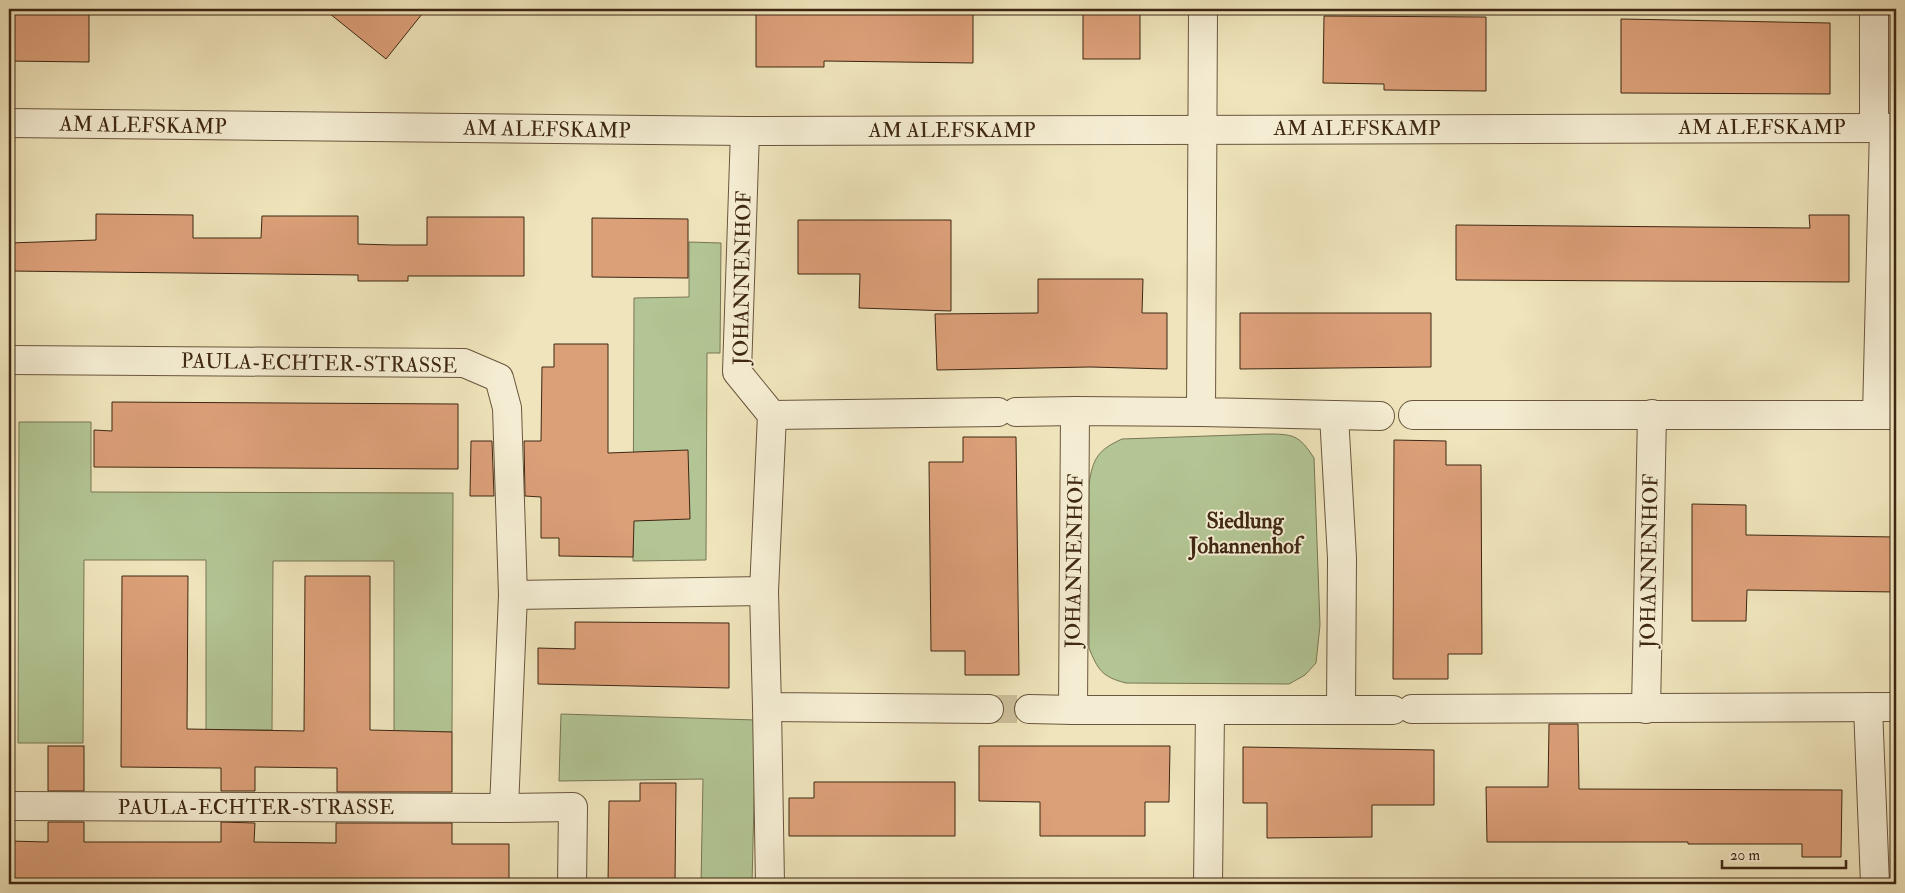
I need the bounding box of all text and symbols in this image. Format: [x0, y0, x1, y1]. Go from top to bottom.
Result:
street label: AM ALEFSKAMP [58, 111, 227, 140]
street label: AM ALEFSKAMP [1677, 114, 1846, 141]
street label: AM ALEFSKAMP [462, 115, 631, 144]
street label: AM ALEFSKAMP [1272, 115, 1441, 142]
street label: AM ALEFSKAMP [867, 117, 1036, 144]
street label: JOHANNENHOF [727, 191, 758, 366]
street label: PAULA-ECHTER-STRASSE [181, 348, 457, 379]
street label: JOHANNENHOF [1059, 474, 1090, 649]
street label: JOHANNENHOF [1634, 474, 1665, 649]
district label: Siedlung Johannenhof [1188, 507, 1305, 561]
street label: PAULA-ECHTER-STRASSE [118, 794, 394, 821]
scale bar [1722, 838, 1846, 870]
text: 20 m [1730, 846, 1760, 865]

